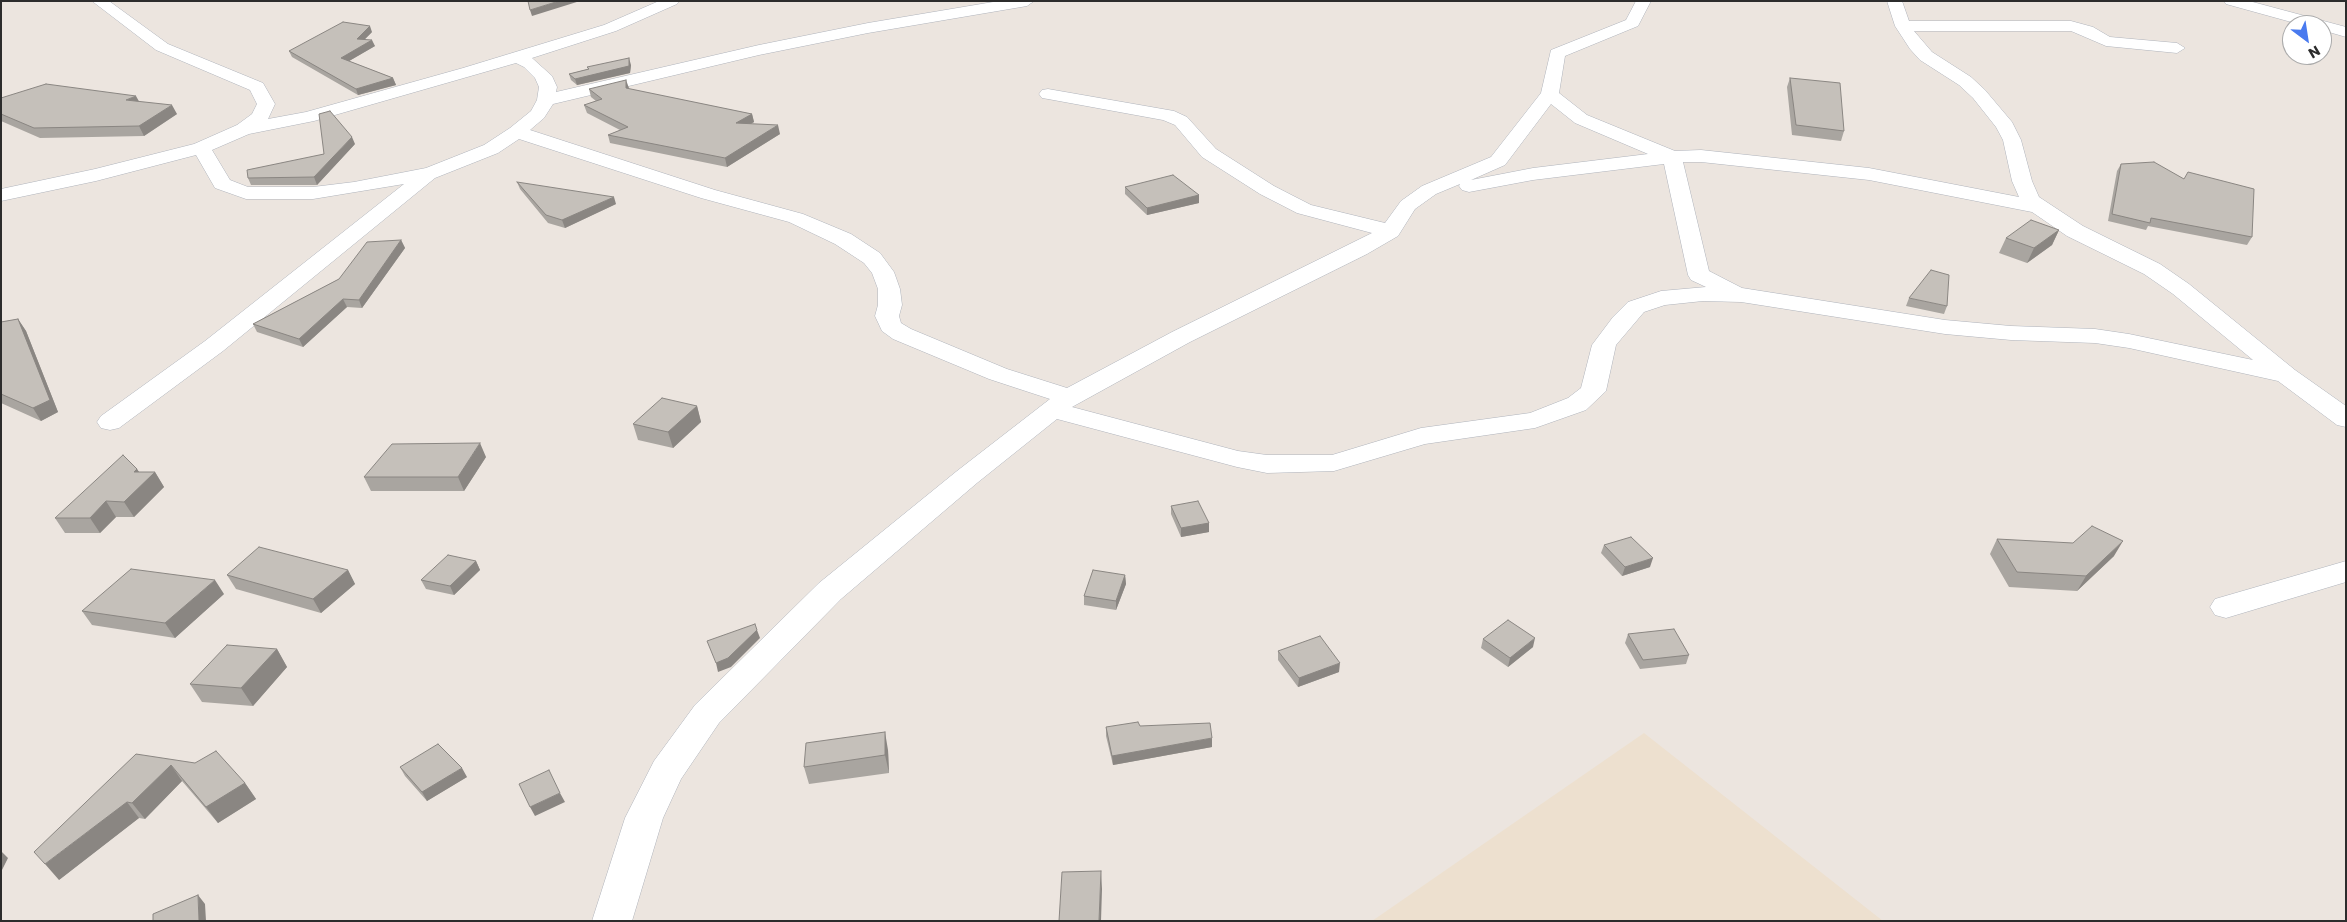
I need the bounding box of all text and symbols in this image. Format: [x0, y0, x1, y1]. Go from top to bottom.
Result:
north arrow [2282, 15, 2332, 65]
text: N [2305, 41, 2324, 63]

